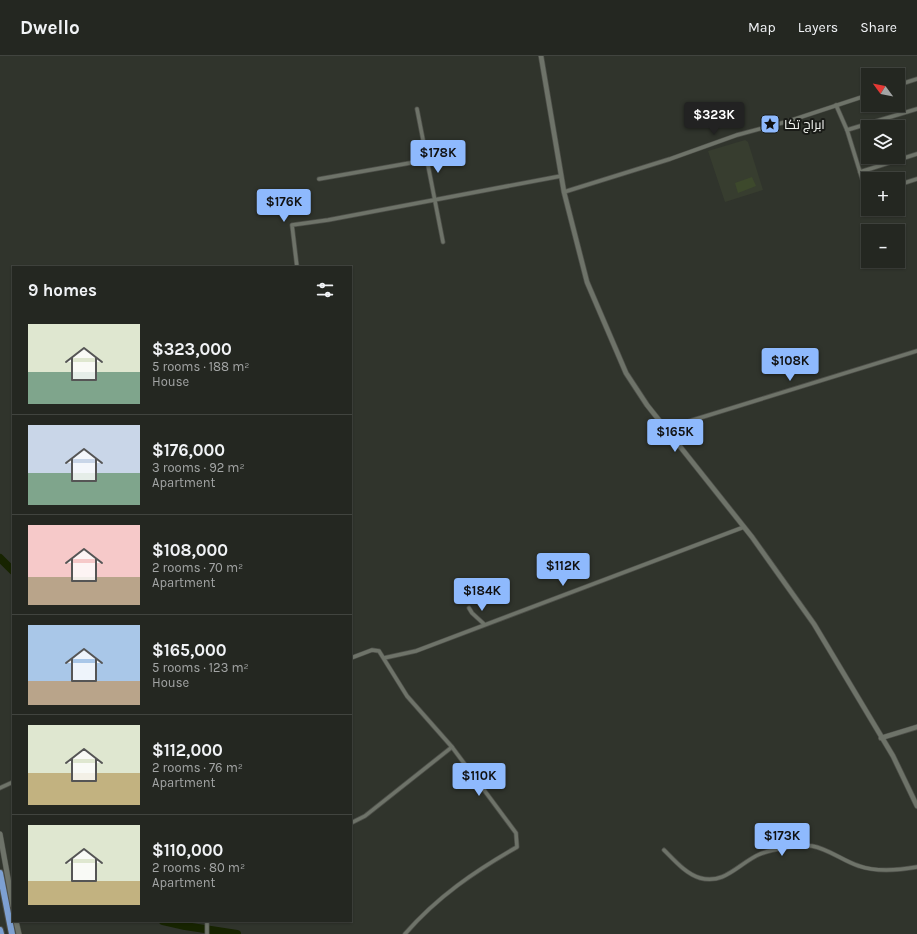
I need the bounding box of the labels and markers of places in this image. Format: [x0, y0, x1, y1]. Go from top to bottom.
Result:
pin: $323K [686, 102, 742, 136]
place icon: ابراج تكا [759, 113, 781, 135]
place label: ابراج تكا [784, 117, 825, 133]
pin: $178K [410, 140, 466, 174]
pin: $176K [256, 189, 312, 223]
pin: $108K [762, 348, 818, 382]
pin: $165K [647, 419, 703, 453]
pin: $112K [535, 553, 591, 587]
pin: $184K [454, 578, 510, 612]
pin: $110K [451, 763, 507, 797]
pin: $173K [754, 823, 810, 857]

